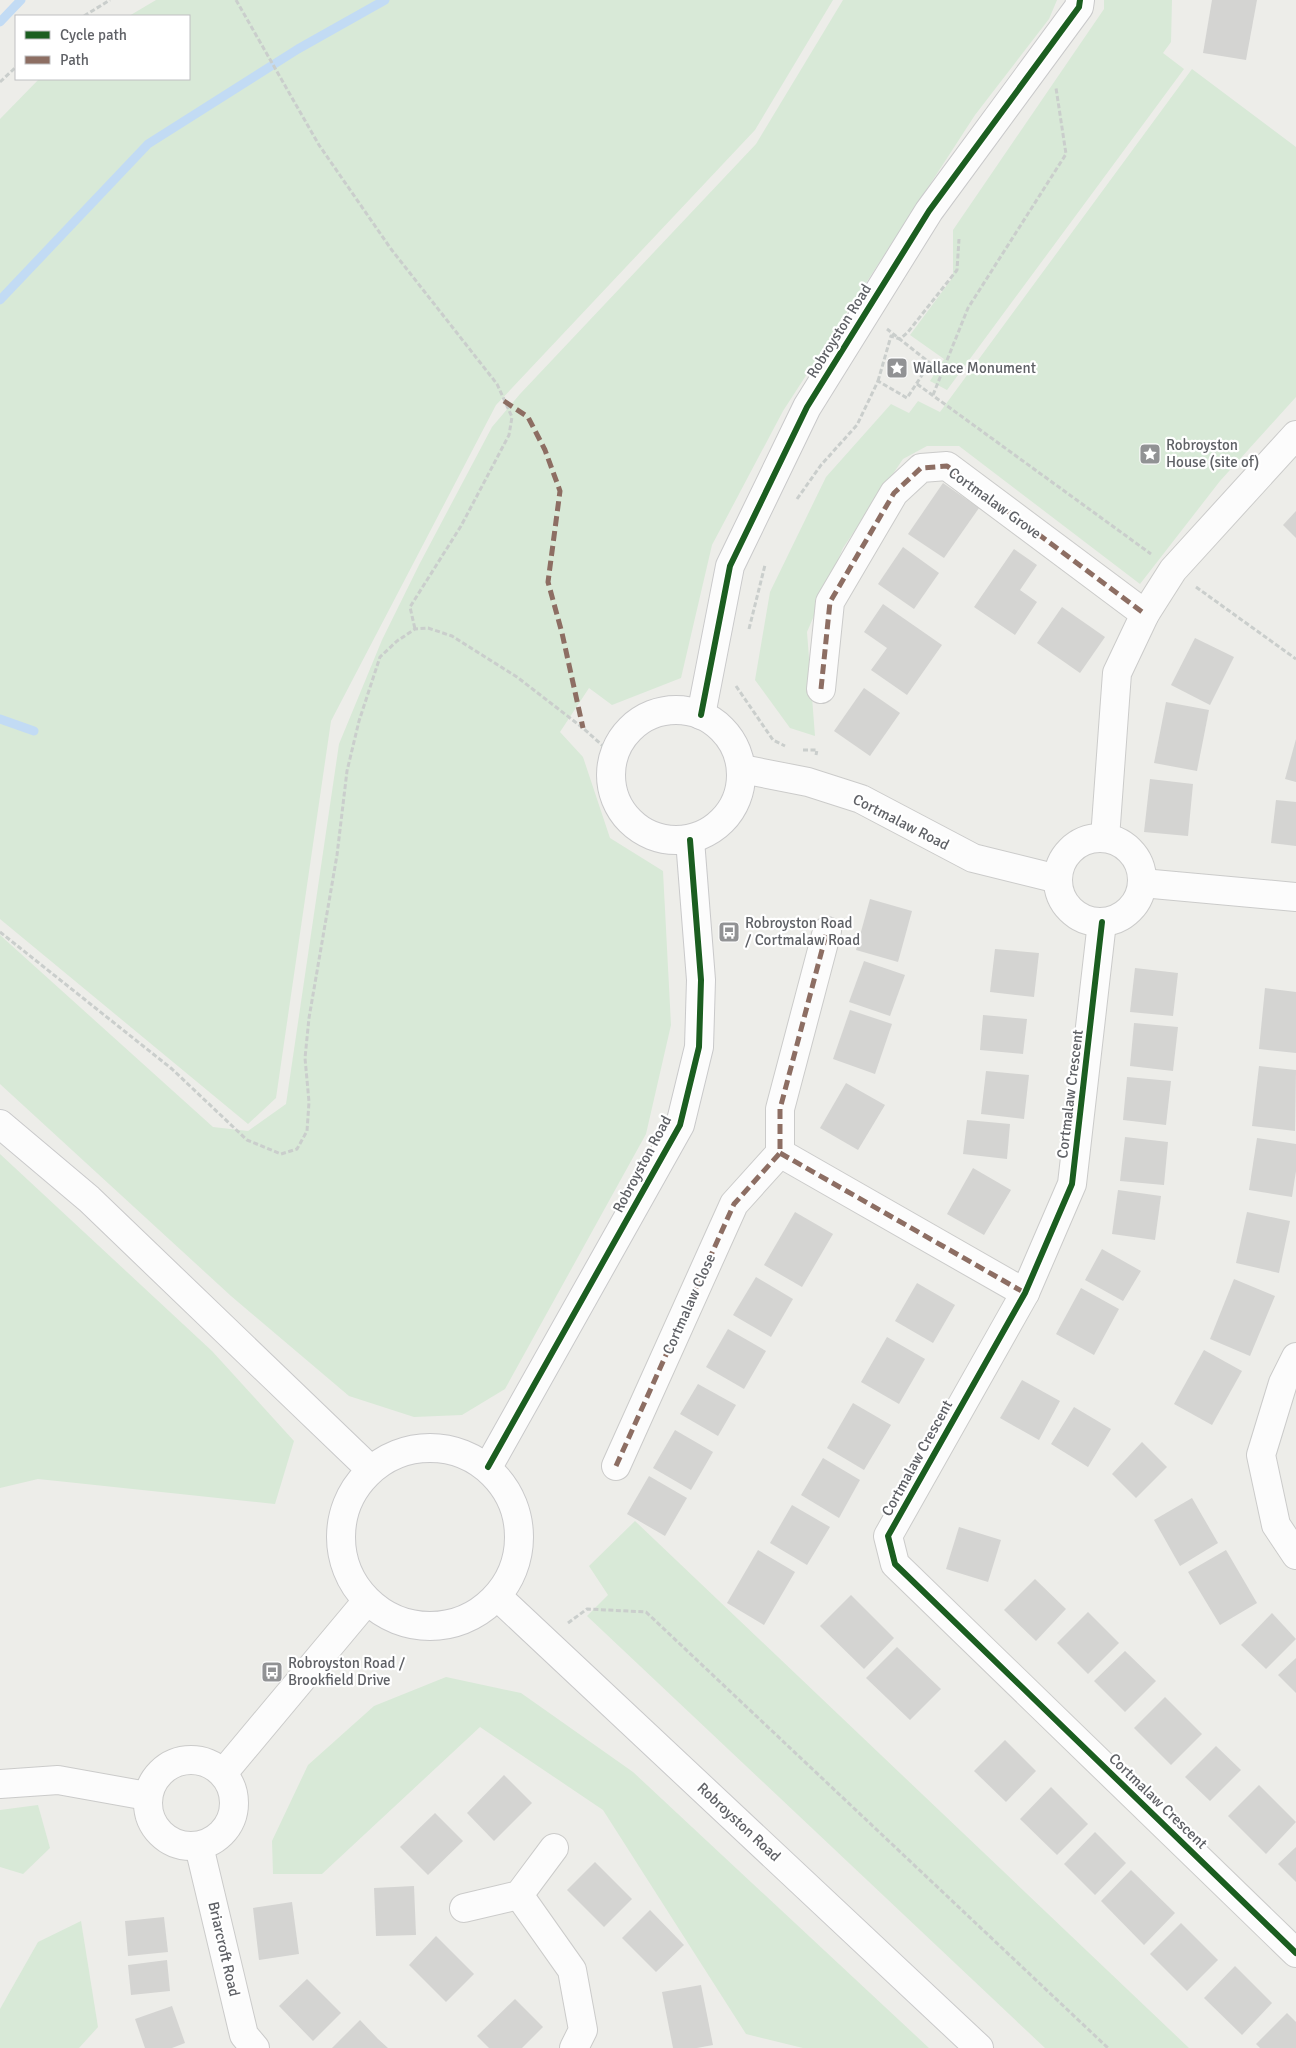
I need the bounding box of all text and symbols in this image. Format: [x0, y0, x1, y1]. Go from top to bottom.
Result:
legend [15, 15, 190, 80]
text: Cycle path [60, 26, 127, 44]
text: Path [60, 51, 89, 69]
street label: Robroyston Road [803, 281, 875, 381]
place icon: Wallace Monument [885, 356, 909, 380]
place label: Wallace Monument [913, 359, 1036, 377]
place label: Robroyston House (site of) [1166, 436, 1259, 471]
place icon: Robroyston House (site of) [1138, 442, 1162, 466]
street label: Cortmalaw Grove [945, 463, 1045, 543]
street label: Cortmalaw Road [850, 790, 952, 854]
place label: Robroyston Road / Cortmalaw Road [745, 914, 860, 949]
bus stop icon: Robroyston Road / Cortmalaw Road [717, 920, 741, 944]
street label: Cortmalaw Crescent [1053, 1029, 1087, 1159]
street label: Robroyston Road [609, 1112, 675, 1216]
street label: Cortmalaw Close [659, 1251, 719, 1357]
street label: Cortmalaw Crescent [878, 1397, 956, 1519]
place label: Robroyston Road / Brookfield Drive [288, 1654, 406, 1689]
bus stop icon: Robroyston Road / Brookfield Drive [260, 1660, 284, 1684]
street label: Cortmalaw Crescent [1105, 1749, 1211, 1853]
street label: Robroyston Road [694, 1779, 784, 1865]
street label: Briarcroft Road [204, 1900, 244, 1998]

